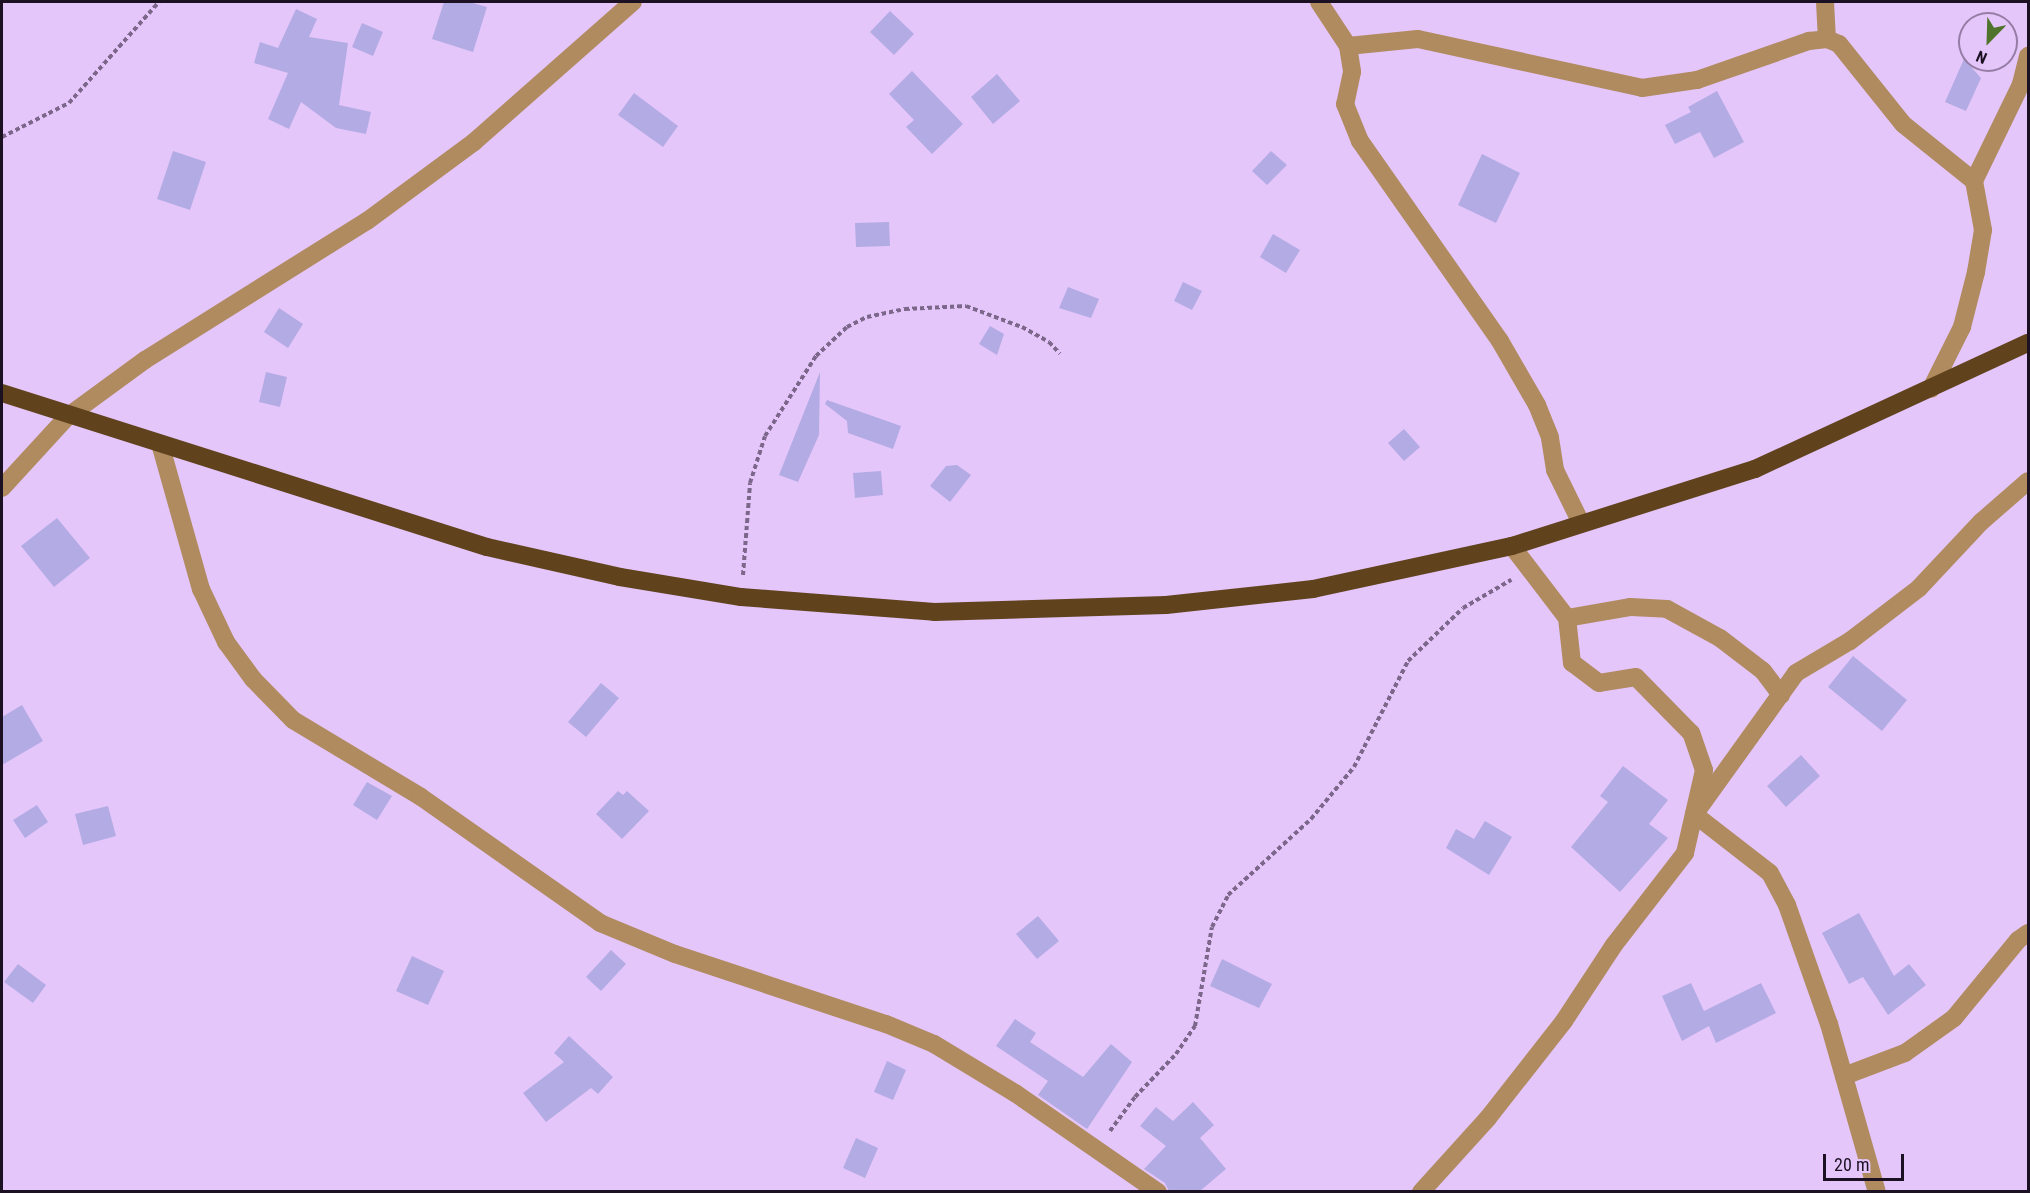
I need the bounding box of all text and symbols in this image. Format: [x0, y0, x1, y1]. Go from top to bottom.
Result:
north arrow [1958, 12, 2018, 72]
text: N [1973, 47, 1990, 68]
scale bar [1826, 1142, 1907, 1180]
text: 20 m [1834, 1154, 1869, 1175]

